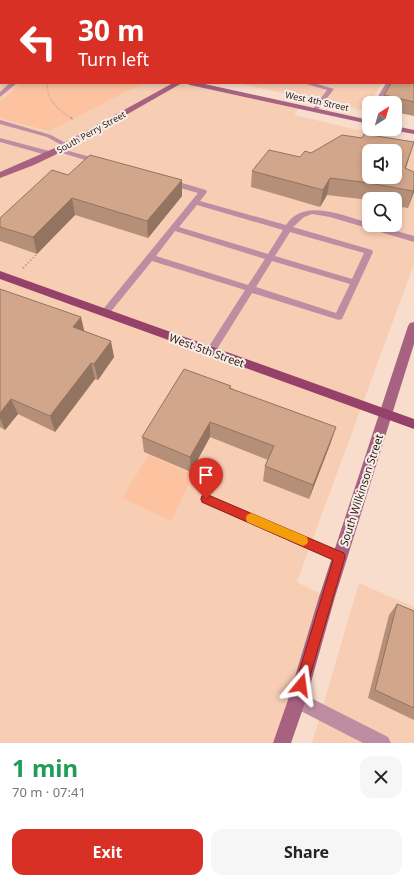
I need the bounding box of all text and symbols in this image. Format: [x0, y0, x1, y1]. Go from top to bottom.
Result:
text: 30 m [78, 11, 145, 49]
icon: left [12, 16, 64, 68]
text: Turn left [78, 47, 149, 71]
street label: West 4th Street [284, 88, 351, 114]
north arrow [362, 96, 402, 136]
map controls [362, 96, 402, 232]
street label: South Perry Street [54, 107, 129, 156]
button: sound [362, 144, 402, 184]
button: search [362, 192, 402, 232]
street label: West 5th Street [167, 329, 247, 371]
street label: South Wilkinson Street [336, 432, 386, 548]
pin [189, 458, 223, 499]
icon: arrive [195, 464, 217, 486]
position arrow [280, 664, 322, 706]
text: 1 min [12, 751, 78, 784]
button: close [360, 756, 402, 798]
text: 70 m · 07:41 [12, 783, 86, 801]
button: Exit [12, 829, 203, 875]
button: Share [211, 829, 402, 875]

